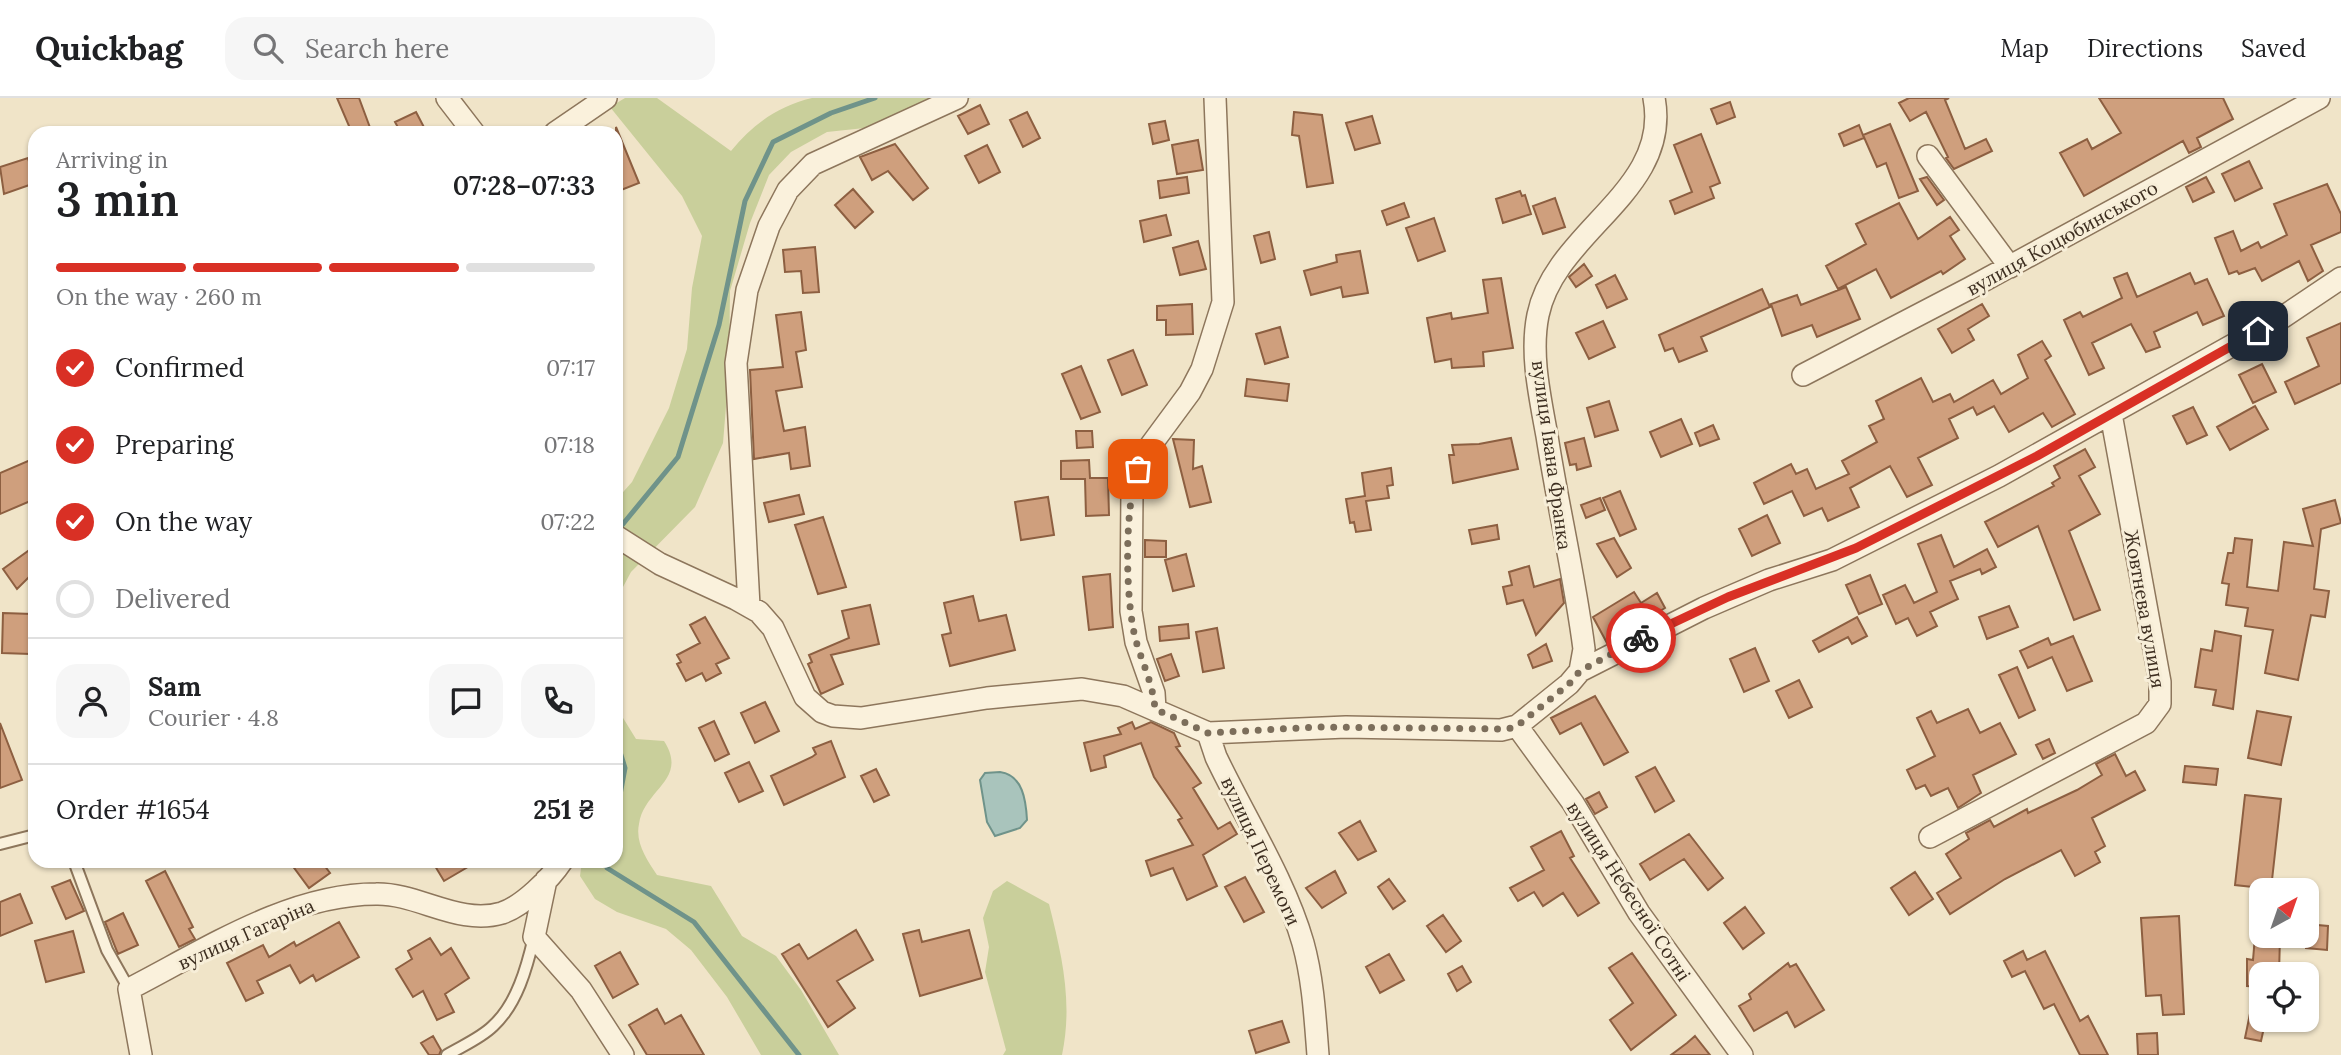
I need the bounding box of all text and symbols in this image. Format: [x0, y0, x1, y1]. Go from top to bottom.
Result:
search box [225, 17, 715, 80]
text: Quickbag [35, 27, 183, 69]
icon: search [249, 29, 287, 67]
text: Search here [305, 32, 449, 65]
text: Map [2000, 33, 2049, 64]
text: Directions [2087, 33, 2203, 64]
text: Saved [2241, 33, 2306, 64]
text: Arriving in [56, 145, 168, 174]
text: 07:28–07:33 [453, 169, 595, 202]
text: 3 min [56, 170, 179, 229]
street label: вулиця Коцюбинського [1962, 175, 2162, 301]
text: On the way · 260 m [56, 282, 262, 311]
pin [2228, 301, 2288, 361]
icon: home [2239, 312, 2277, 350]
icon: check [56, 349, 94, 387]
text: Confirmed [115, 351, 244, 384]
text: 07:17 [546, 353, 595, 382]
street label: вулиця Івана Франка [1527, 359, 1577, 552]
icon: check [56, 426, 94, 464]
text: Preparing [115, 428, 234, 461]
text: 07:18 [544, 430, 595, 459]
pin [1108, 439, 1168, 499]
icon: bag [1119, 450, 1157, 488]
icon: check [56, 503, 94, 541]
text: On the way [115, 505, 252, 538]
text: 07:22 [540, 507, 595, 536]
street label: Жовтнева вулиця [2119, 528, 2171, 690]
text: Delivered [115, 582, 231, 615]
courier [1606, 603, 1676, 673]
icon: bike [1622, 619, 1660, 657]
button: person [56, 664, 130, 738]
button: chat [429, 664, 503, 738]
button: phone [521, 664, 595, 738]
text: Sam [148, 670, 201, 703]
text: Courier · 4.8 [148, 703, 279, 732]
street label: вулиця Перемоги [1216, 773, 1306, 929]
text: Order #1654 [56, 793, 210, 826]
text: 251 ₴ [533, 793, 595, 826]
street label: вулиця Небесної Сотні [1562, 797, 1696, 985]
north arrow [2249, 878, 2319, 948]
map controls [2249, 878, 2319, 1032]
street label: вулиця Гагаріна [174, 893, 318, 975]
button: locate [2249, 962, 2319, 1032]

